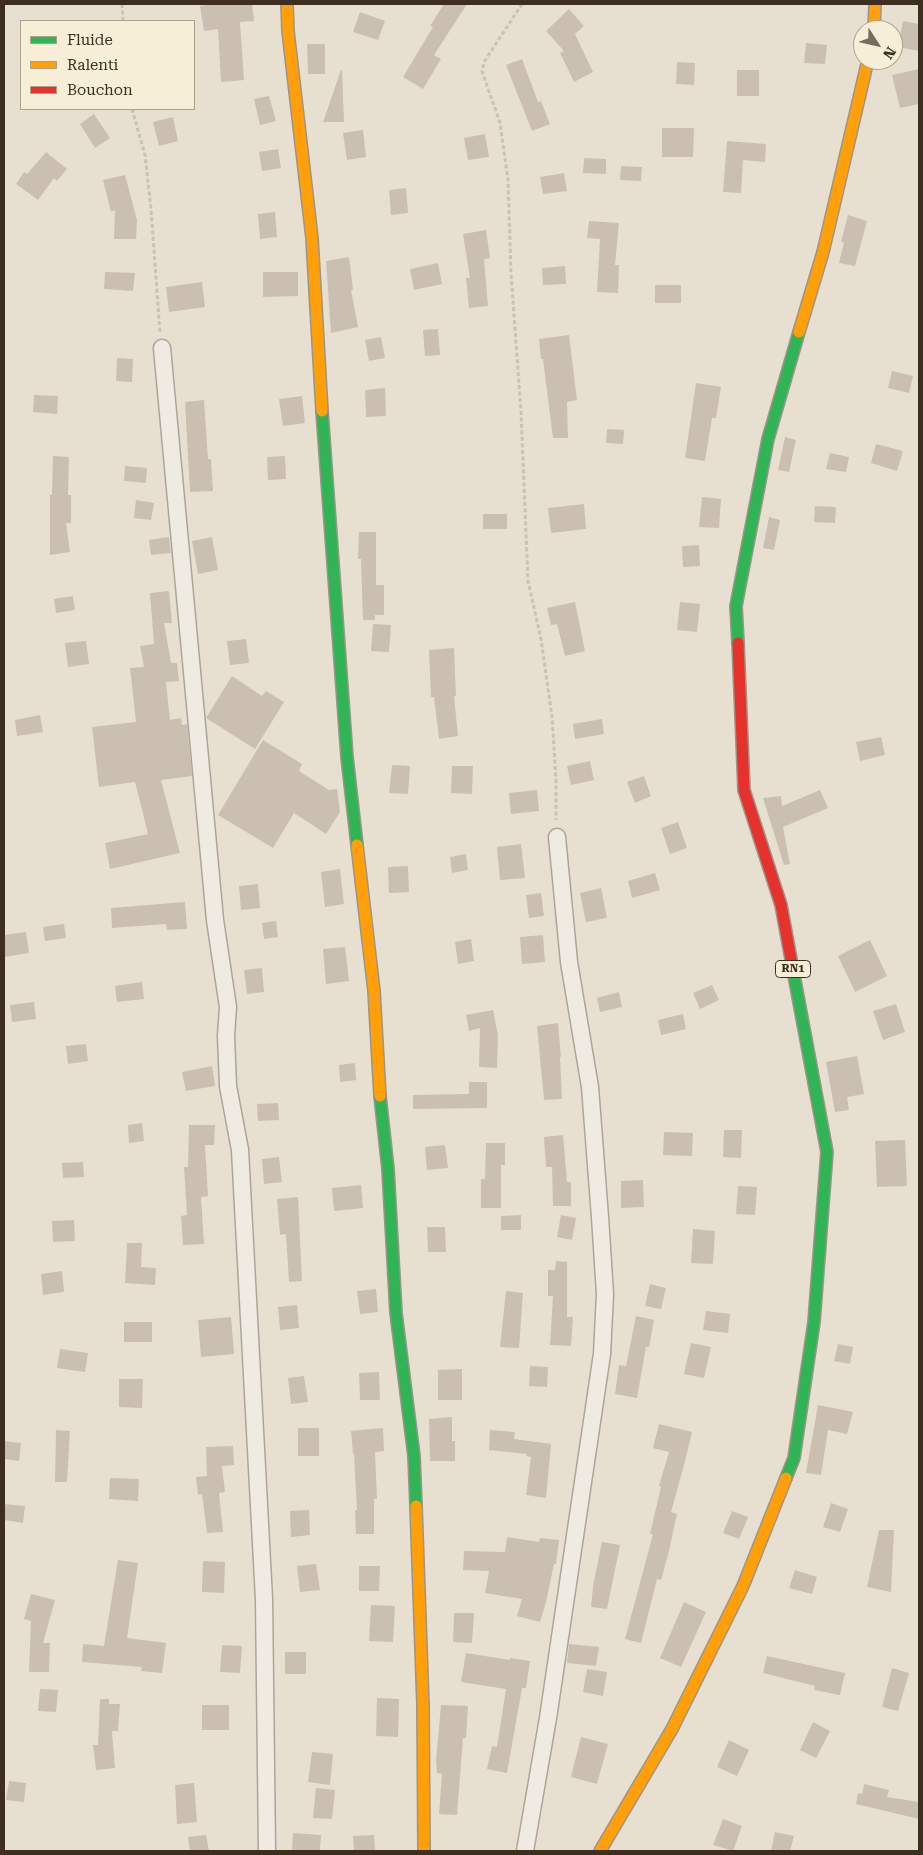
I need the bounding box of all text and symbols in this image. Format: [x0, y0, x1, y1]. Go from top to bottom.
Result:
legend [20, 20, 195, 110]
north arrow [853, 20, 903, 70]
text: Fluide [67, 31, 113, 49]
text: N [880, 44, 899, 62]
text: Ralenti [67, 56, 118, 74]
text: Bouchon [67, 81, 133, 99]
road number: RN1 [776, 961, 810, 978]

